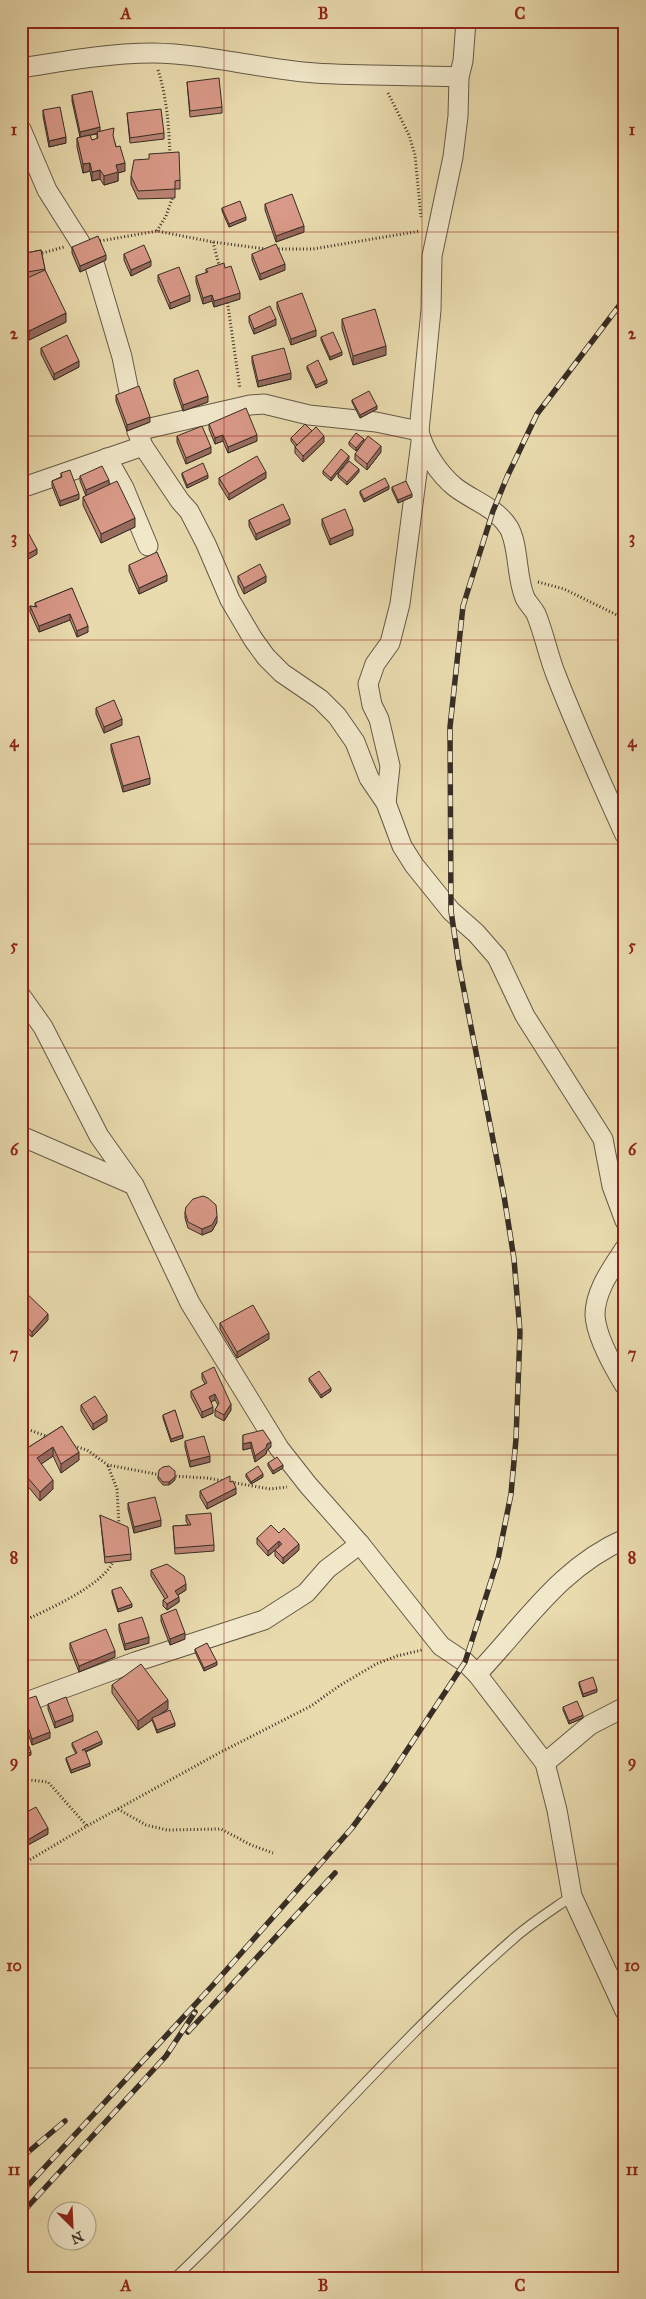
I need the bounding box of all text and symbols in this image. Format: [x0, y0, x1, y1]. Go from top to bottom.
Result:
text: A [120, 4, 132, 23]
text: B [318, 4, 328, 23]
text: C [515, 4, 526, 23]
text: 1 [11, 120, 18, 139]
text: 1 [629, 120, 636, 139]
text: 2 [10, 324, 19, 343]
text: 2 [628, 324, 637, 343]
text: 3 [11, 528, 17, 548]
text: 3 [629, 528, 635, 548]
text: 4 [10, 732, 20, 752]
text: 4 [628, 732, 638, 752]
text: 5 [10, 936, 18, 955]
text: 5 [628, 936, 636, 955]
text: 6 [10, 1140, 19, 1159]
text: 6 [628, 1140, 637, 1159]
text: 7 [10, 1344, 19, 1363]
text: 7 [628, 1344, 637, 1363]
text: 8 [10, 1548, 18, 1567]
text: 8 [628, 1548, 636, 1567]
text: 9 [10, 1752, 18, 1772]
text: 9 [628, 1752, 636, 1772]
text: 10 [6, 1956, 22, 1975]
text: 10 [624, 1956, 640, 1975]
text: 11 [8, 2160, 21, 2179]
text: 11 [626, 2160, 639, 2179]
north arrow [48, 2202, 98, 2252]
text: N [68, 2227, 86, 2248]
text: A [120, 2276, 132, 2295]
text: B [318, 2276, 328, 2295]
text: C [515, 2276, 526, 2295]

